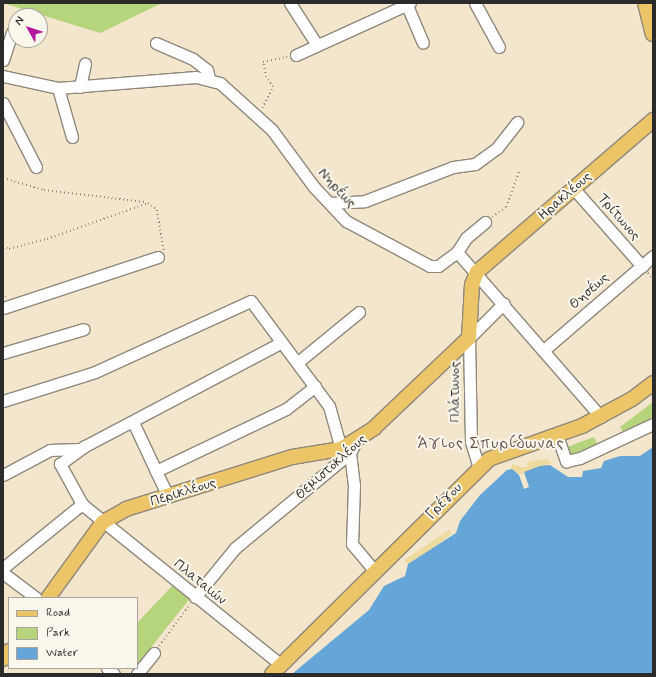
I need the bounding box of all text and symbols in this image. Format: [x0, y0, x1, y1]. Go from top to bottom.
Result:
north arrow [8, 8, 48, 48]
text: N [12, 14, 27, 28]
street label: Νηρέως [315, 164, 359, 212]
street label: Ηρακλέους [535, 168, 595, 224]
street label: Τρίτωνος [594, 190, 644, 244]
street label: Θησέως [566, 269, 612, 313]
street label: Πλάτωνος [447, 361, 463, 423]
street label: Θεμιστοκλέους [292, 431, 370, 503]
district label: Άγιος Σπυρίδωνας [417, 434, 565, 454]
street label: Περικλέους [148, 474, 218, 510]
street label: Γρέγου [422, 479, 466, 523]
street label: Πλαταιών [170, 556, 230, 608]
legend [8, 597, 138, 669]
text: Road [46, 605, 70, 621]
text: Park [46, 625, 70, 641]
text: Water [46, 645, 78, 661]

